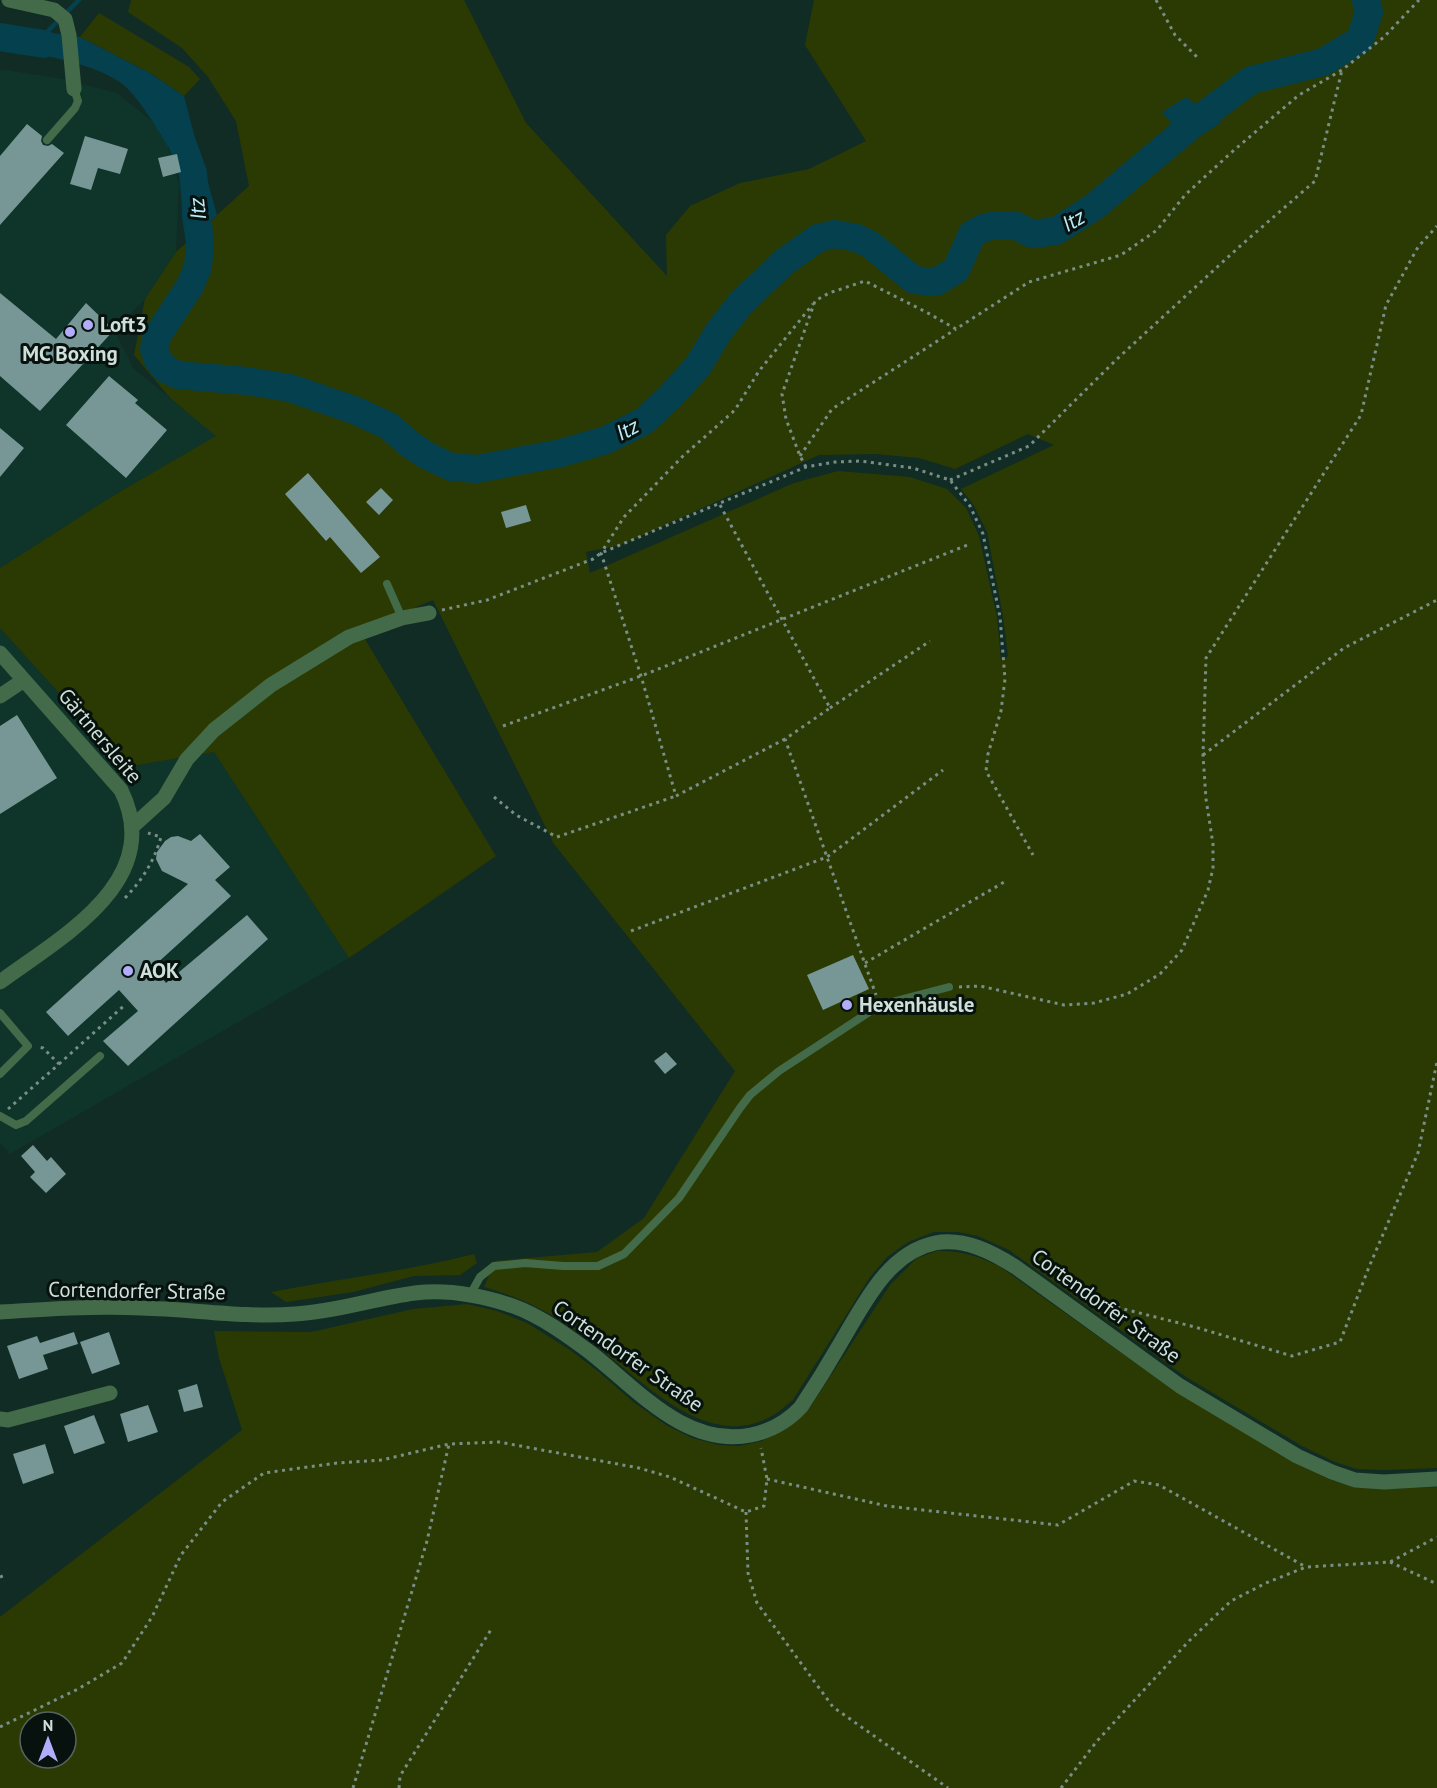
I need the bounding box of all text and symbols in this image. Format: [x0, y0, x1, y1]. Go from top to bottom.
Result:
water label: Itz [182, 196, 212, 222]
water label: Itz [1056, 202, 1090, 238]
place label: Loft3 [100, 311, 147, 338]
marker: Loft3 [81, 318, 95, 332]
marker: MC Boxing [63, 325, 77, 339]
place label: MC Boxing [22, 340, 118, 367]
water label: Itz [611, 411, 644, 447]
street label: Gärtnersleite [53, 682, 148, 789]
place label: AOK [140, 957, 179, 984]
marker: AOK [121, 964, 135, 978]
place label: Hexenhäusle [859, 991, 974, 1018]
marker: Hexenhäusle [840, 998, 854, 1012]
street label: Cortendorfer Straße [1026, 1242, 1186, 1369]
street label: Cortendorfer Straße [48, 1275, 226, 1306]
street label: Cortendorfer Straße [548, 1294, 709, 1418]
north arrow [18, 1710, 78, 1770]
text: N [43, 1715, 53, 1735]

